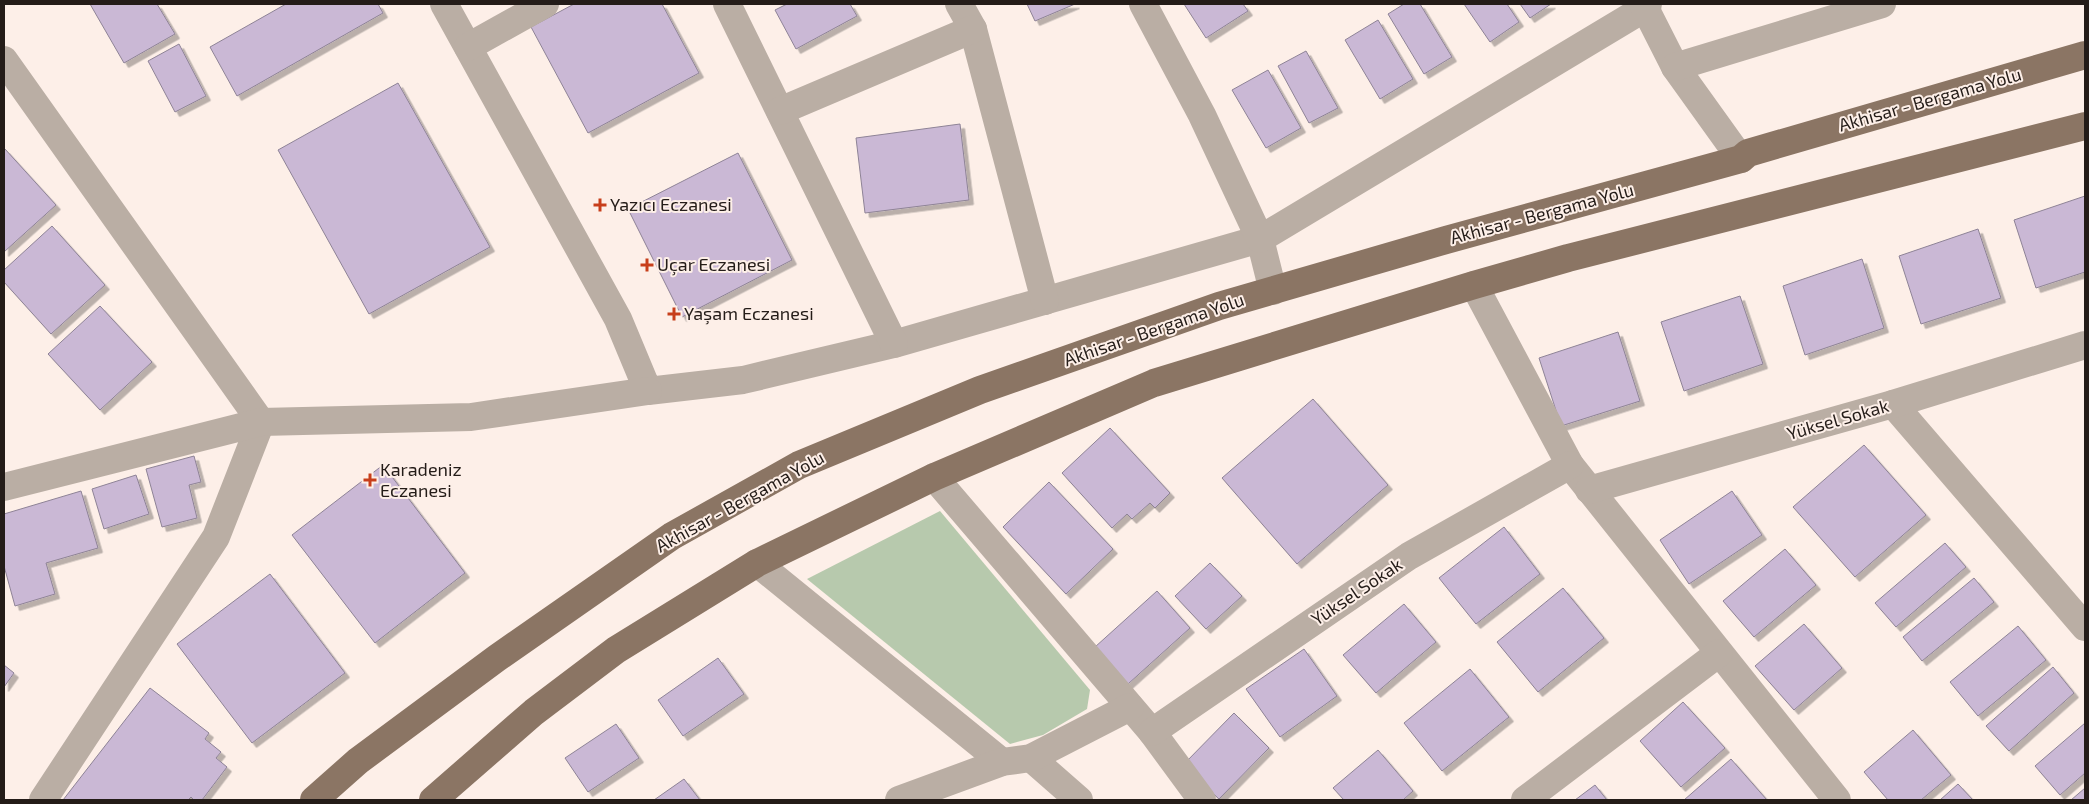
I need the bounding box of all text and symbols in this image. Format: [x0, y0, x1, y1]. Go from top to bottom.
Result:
street label: Akhisar - Bergama Yolu [1836, 62, 2024, 136]
street label: Akhisar - Bergama Yolu [1448, 178, 1636, 248]
place label: Yazıcı Eczanesi [610, 193, 732, 215]
marker: Yazıcı Eczanesi [594, 199, 606, 211]
place label: Uçar Eczanesi [657, 253, 770, 276]
marker: Uçar Eczanesi [641, 259, 653, 271]
street label: Akhisar - Bergama Yolu [1061, 288, 1247, 370]
place label: Yaşam Eczanesi [684, 302, 814, 325]
marker: Yaşam Eczanesi [668, 308, 680, 320]
street label: Yüksel Sokak [1784, 394, 1891, 444]
street label: Akhisar - Bergama Yolu [651, 446, 828, 557]
place label: Karadeniz Eczanesi [380, 458, 462, 501]
marker: Karadeniz Eczanesi [364, 474, 376, 486]
street label: Yüksel Sokak [1307, 553, 1406, 630]

